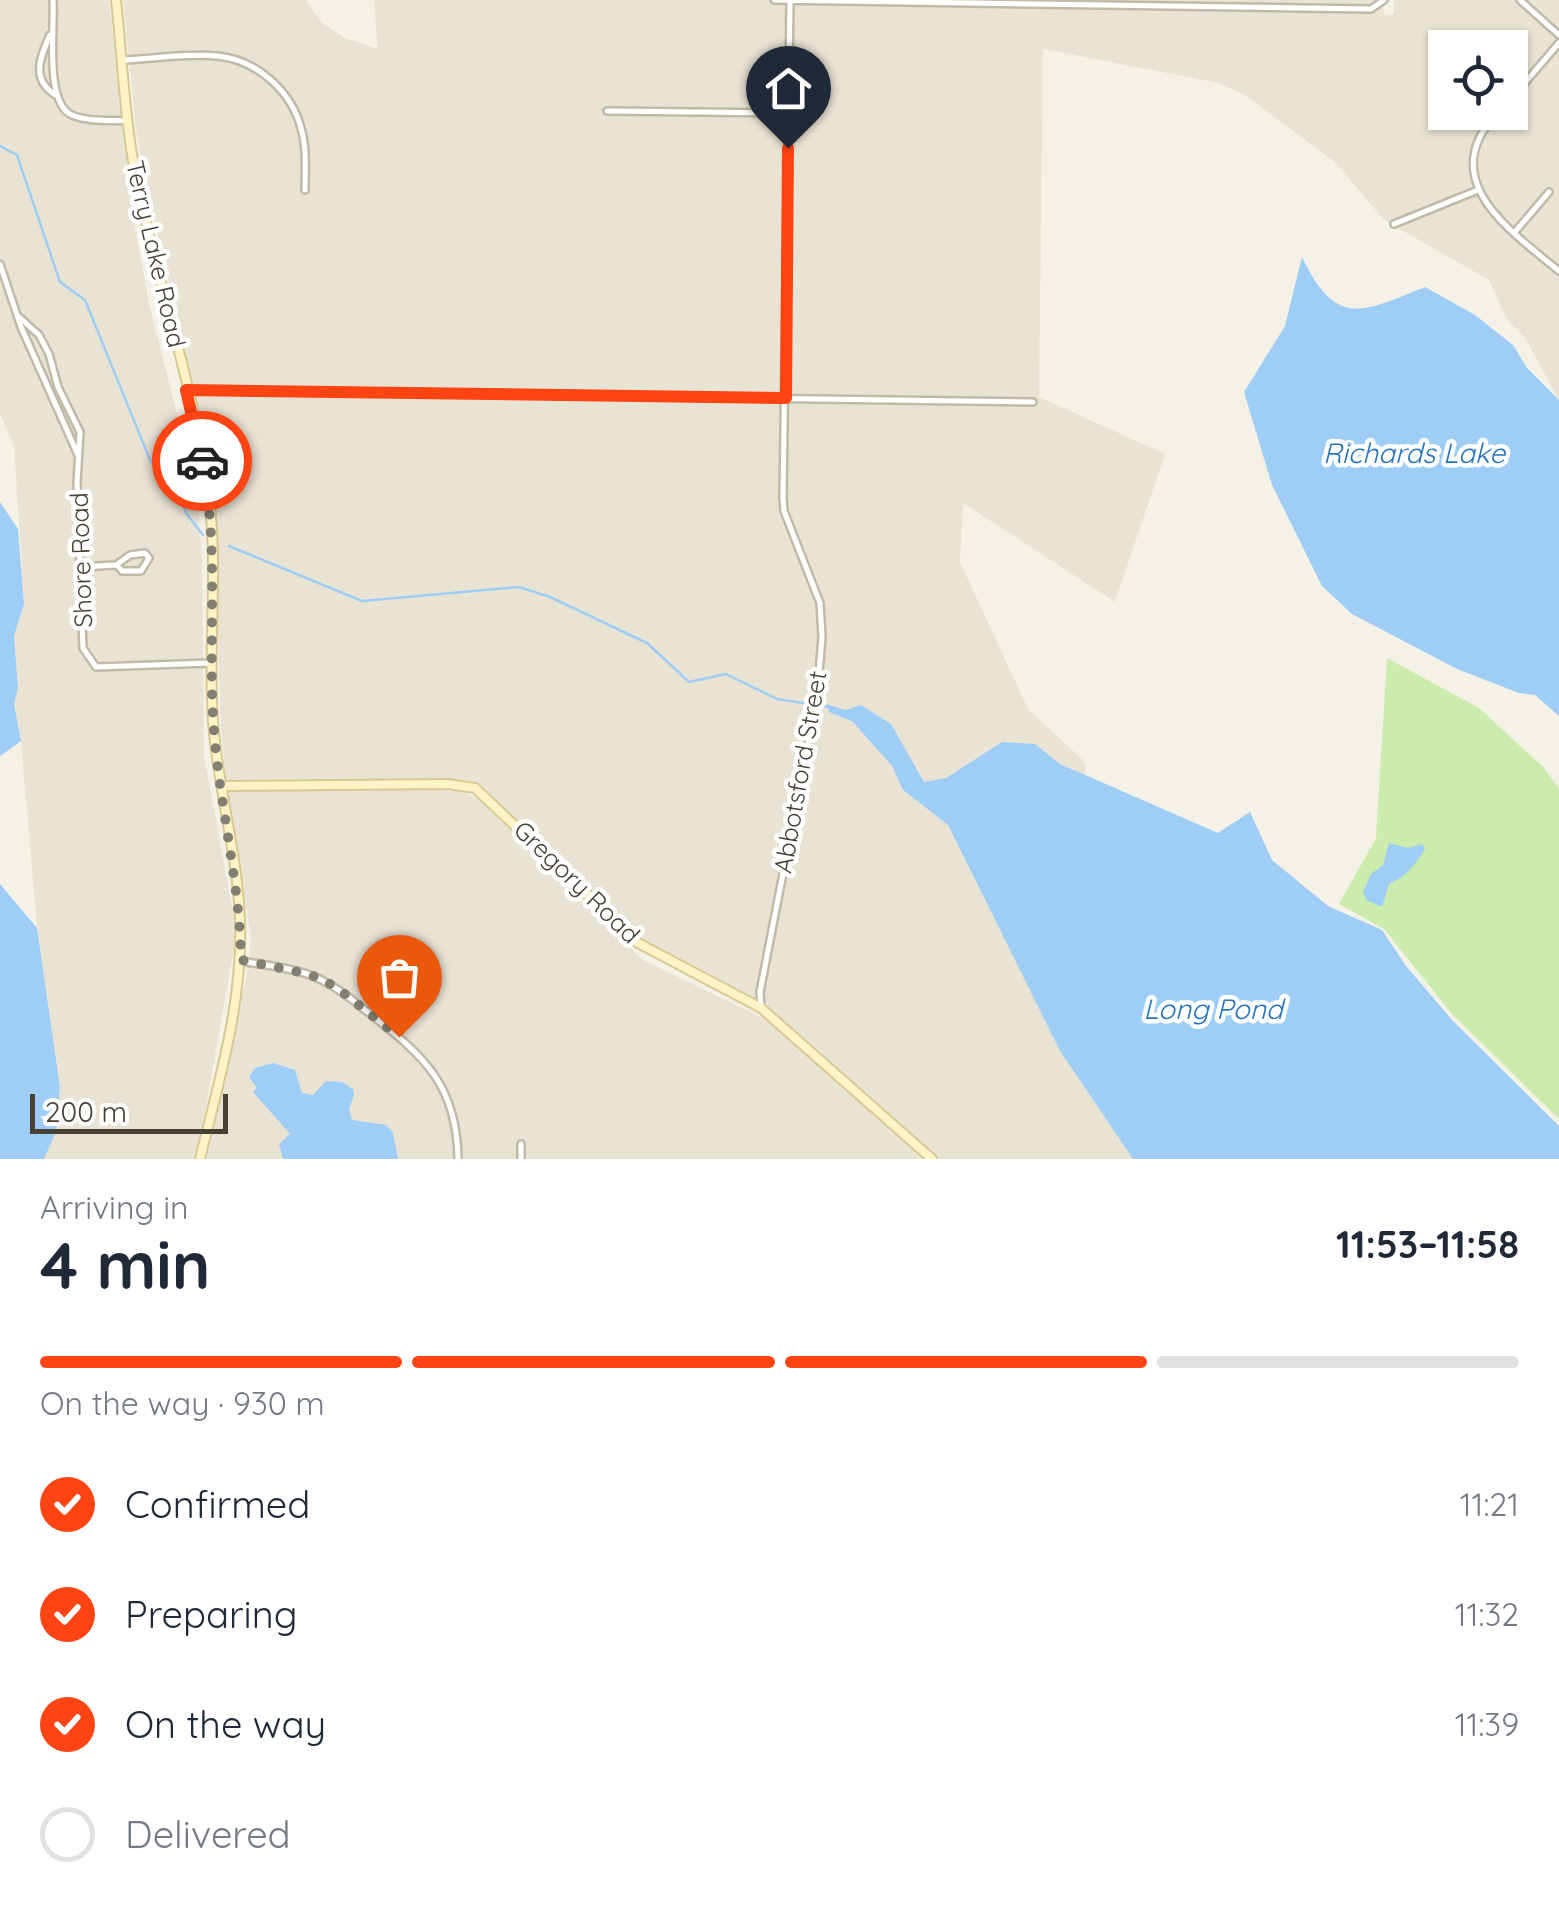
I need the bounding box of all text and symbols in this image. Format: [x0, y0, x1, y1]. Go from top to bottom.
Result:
map controls [1428, 30, 1528, 130]
button: locate [1428, 30, 1528, 130]
pin [746, 46, 831, 149]
icon: home [761, 61, 816, 116]
street label: Terry Lake Road [120, 157, 193, 350]
courier [152, 411, 252, 511]
icon: car [175, 434, 230, 489]
water label: Richards Lake [1323, 435, 1506, 470]
street label: Shore Road [63, 492, 98, 628]
street label: Abbotsford Street [766, 668, 833, 875]
street label: Gregory Road [508, 814, 647, 950]
pin [357, 935, 442, 1038]
icon: bag [372, 950, 427, 1005]
water label: Long Pond [1143, 991, 1286, 1026]
scale bar [30, 1089, 228, 1134]
text: 200 m [45, 1094, 127, 1129]
text: Arriving in [40, 1187, 189, 1227]
text: 11:53–11:58 [1336, 1220, 1519, 1268]
text: 4 min [40, 1224, 210, 1305]
text: On the way · 930 m [40, 1383, 325, 1423]
icon: check [40, 1477, 95, 1532]
text: Confirmed [125, 1480, 310, 1528]
text: 11:21 [1460, 1484, 1519, 1524]
icon: check [40, 1587, 95, 1642]
text: Preparing [125, 1590, 297, 1638]
text: 11:32 [1455, 1594, 1519, 1634]
icon: check [40, 1697, 95, 1752]
text: On the way [125, 1700, 326, 1748]
text: 11:39 [1455, 1704, 1519, 1744]
text: Delivered [125, 1810, 291, 1858]

